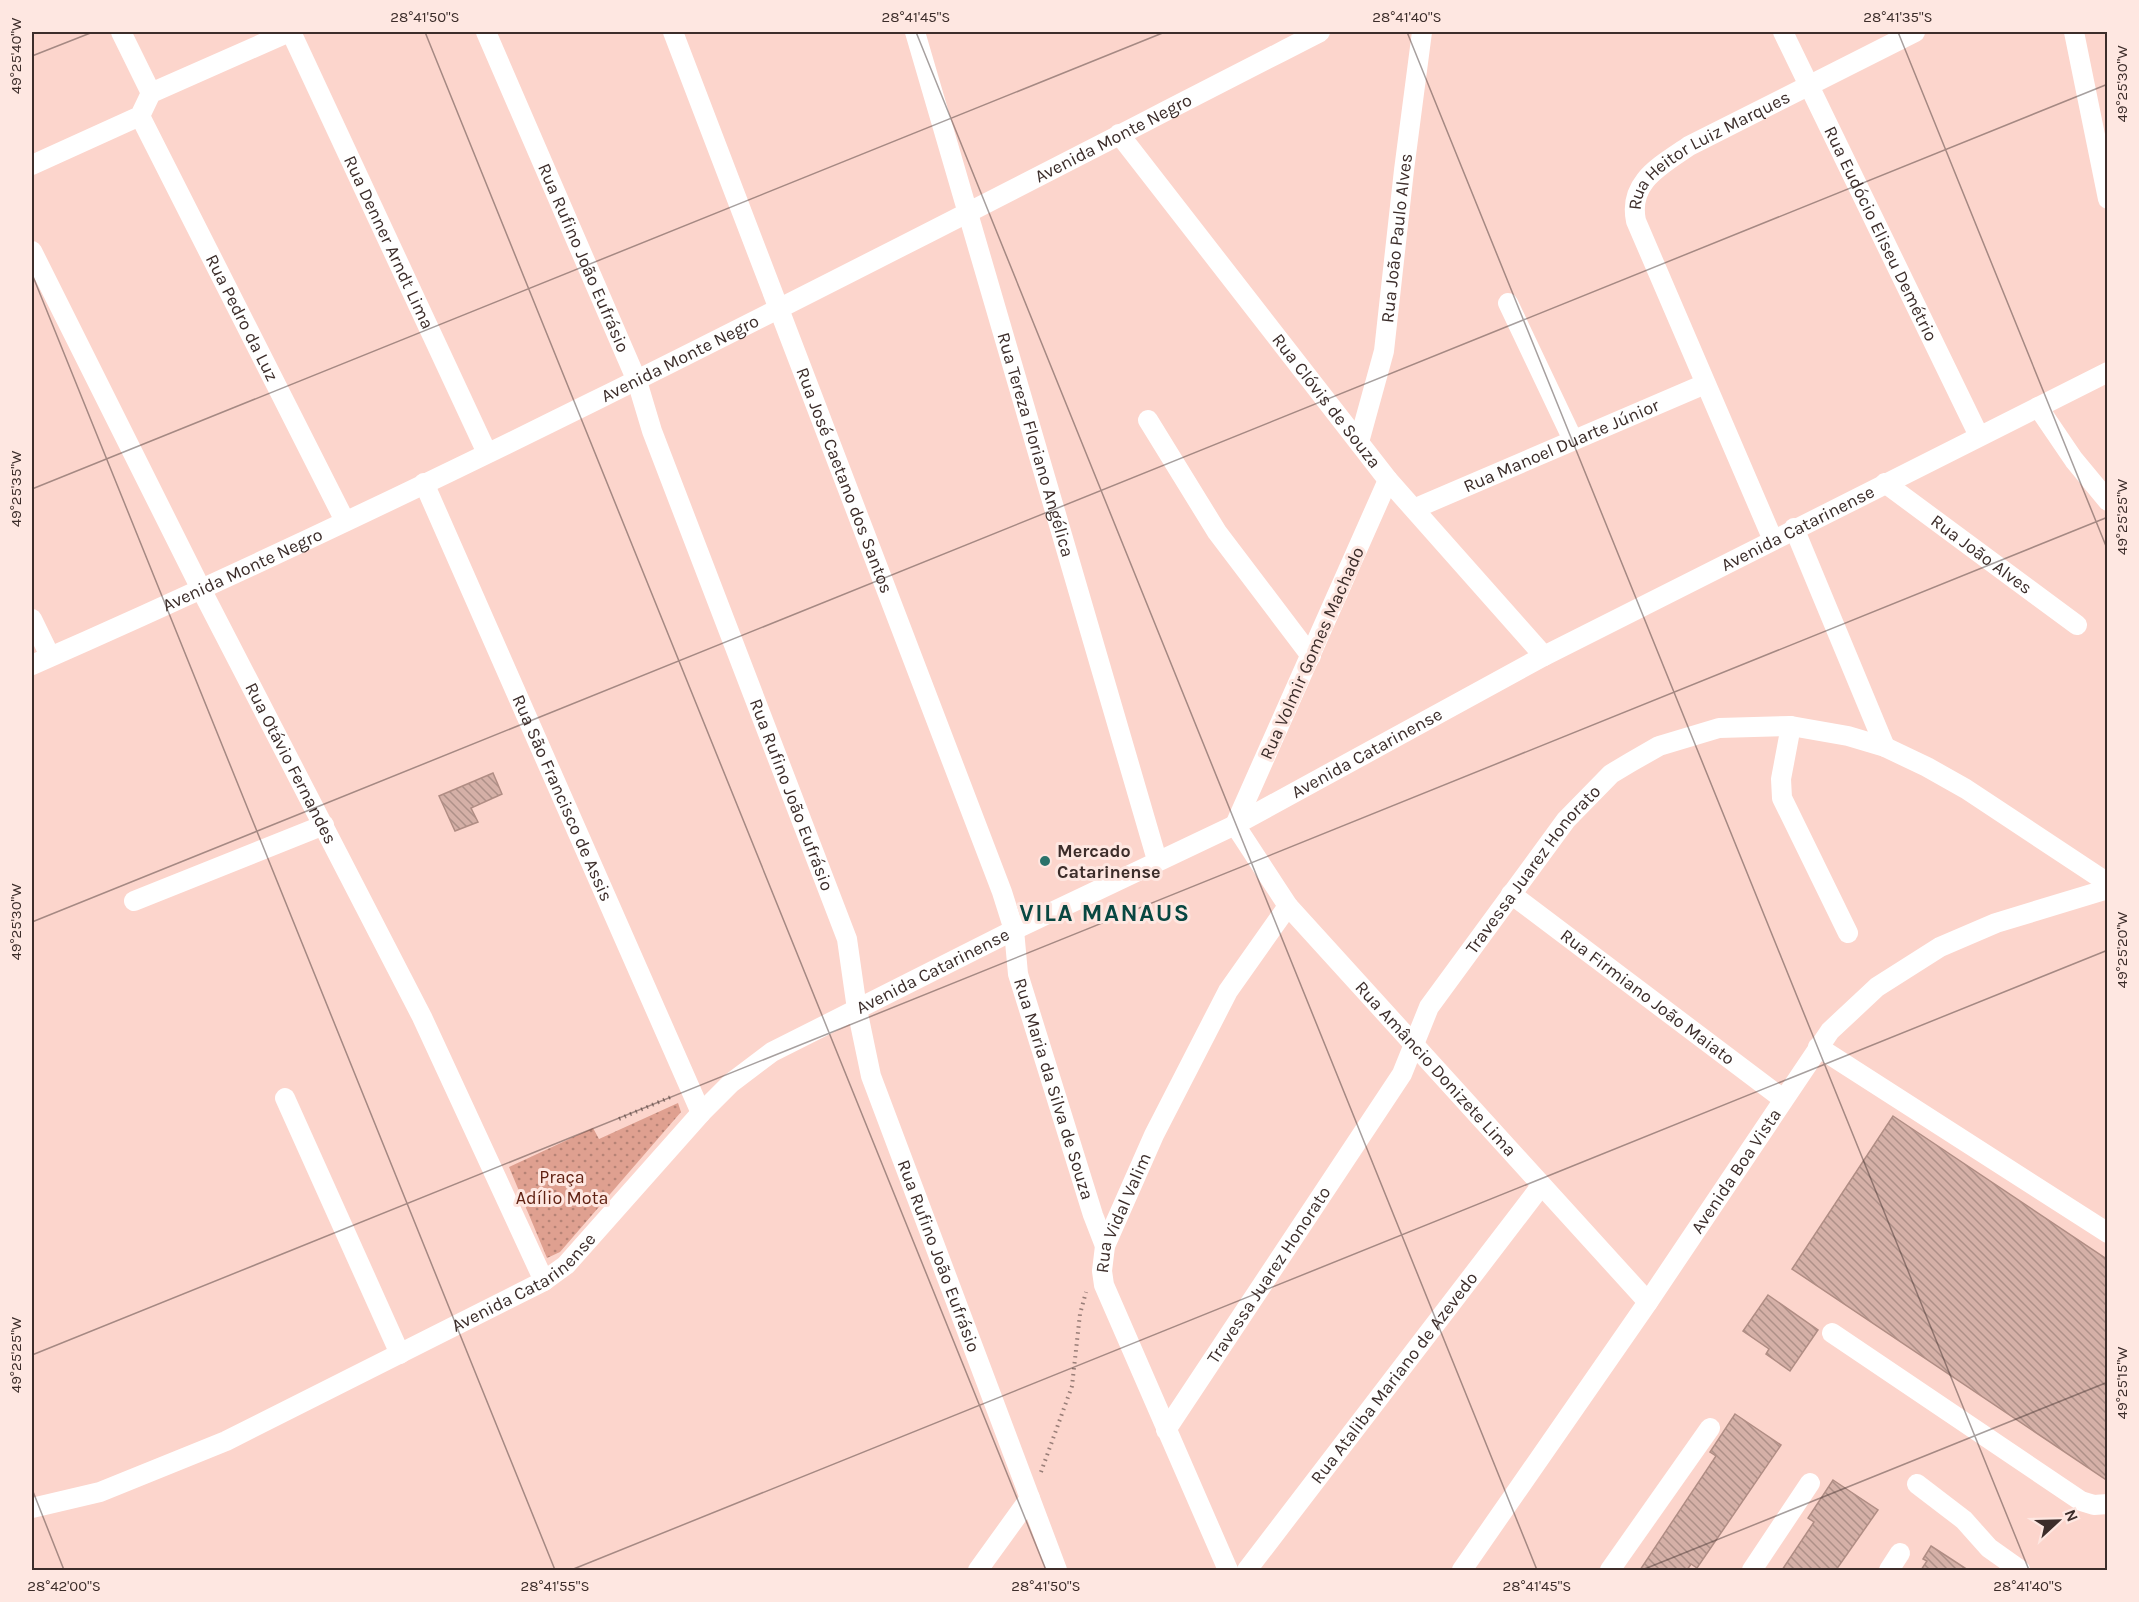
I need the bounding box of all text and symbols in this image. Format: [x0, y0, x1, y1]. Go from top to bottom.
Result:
text: 28°41'50"S [390, 8, 460, 26]
text: 28°41'45"S [882, 8, 950, 26]
text: 28°41'40"S [1372, 8, 1442, 26]
text: 28°41'35"S [1863, 8, 1933, 26]
text: 49°25'40"W [7, 17, 25, 94]
text: 49°25'30"W [2113, 45, 2131, 123]
street label: Rua Heitor Luiz Marques [1623, 86, 1794, 211]
street label: Avenida Monte Negro [1031, 89, 1196, 188]
street label: Rua Eudócio Eliseu Demétrio [1819, 122, 1942, 345]
street label: Rua Denner Arndt Lima [339, 152, 439, 333]
street label: Rua João Paulo Alves [1376, 152, 1417, 324]
street label: Rua Rufino João Eufrásio [533, 160, 634, 356]
street label: Rua Pedro da Luz [201, 250, 283, 385]
street label: Avenida Monte Negro [597, 310, 763, 407]
street label: Rua Clóvis de Souza [1267, 329, 1386, 473]
street label: Rua Tereza Floriano Angélica [992, 330, 1079, 560]
street label: Rua José Caetano dos Santos [791, 364, 898, 596]
street label: Rua Manoel Duarte Júnior [1460, 394, 1663, 497]
text: 49°25'35"W [7, 450, 25, 527]
text: 49°25'25"W [2113, 478, 2131, 555]
street label: Avenida Catarinense [1717, 481, 1878, 576]
street label: Rua João Alves [1927, 510, 2036, 599]
street label: Avenida Monte Negro [159, 523, 326, 616]
street label: Rua Volmir Gomes Machado [1255, 543, 1369, 763]
street label: Rua Otávio Fernandes [240, 679, 342, 848]
street label: Rua São Francisco de Assis [507, 691, 618, 905]
street label: Rua Rufino João Eufrásio [745, 695, 838, 894]
street label: Avenida Catarinense [1288, 703, 1446, 803]
street label: Travessa Juarez Honorato [1461, 780, 1605, 958]
place label: Mercado Catarinense [1057, 840, 1161, 883]
marker: Mercado Catarinense [1038, 854, 1052, 868]
text: 49°25'30"W [7, 883, 25, 961]
district label: VILA MANAUS [1019, 899, 1191, 927]
text: 49°25'20"W [2113, 911, 2131, 988]
street label: Avenida Catarinense [852, 923, 1013, 1019]
street label: Rua Firmiano João Maiato [1556, 924, 1739, 1070]
street label: Rua Maria da Silva de Souza [1009, 975, 1099, 1202]
street label: Rua Amâncio Donizete Lima [1350, 976, 1521, 1161]
street label: Avenida Boa Vista [1686, 1104, 1786, 1238]
street label: Rua Vidal Valim [1091, 1149, 1156, 1274]
street label: Rua Rufino João Eufrásio [892, 1157, 985, 1355]
park label: Praça Adílio Mota [516, 1166, 608, 1209]
street label: Travessa Juarez Honorato [1202, 1182, 1335, 1368]
street label: Avenida Catarinense [448, 1228, 600, 1337]
street label: Rua Ataliba Mariano de Azevedo [1306, 1267, 1482, 1488]
text: 49°25'25"W [7, 1316, 25, 1393]
text: 49°25'15"W [2113, 1346, 2131, 1419]
north arrow [2028, 1491, 2088, 1551]
text: N [2060, 1507, 2082, 1524]
text: 28°42'00"S [27, 1577, 101, 1595]
text: 28°41'55"S [521, 1577, 589, 1595]
text: 28°41'50"S [1011, 1577, 1081, 1595]
text: 28°41'45"S [1503, 1577, 1571, 1595]
text: 28°41'40"S [1993, 1577, 2063, 1595]

